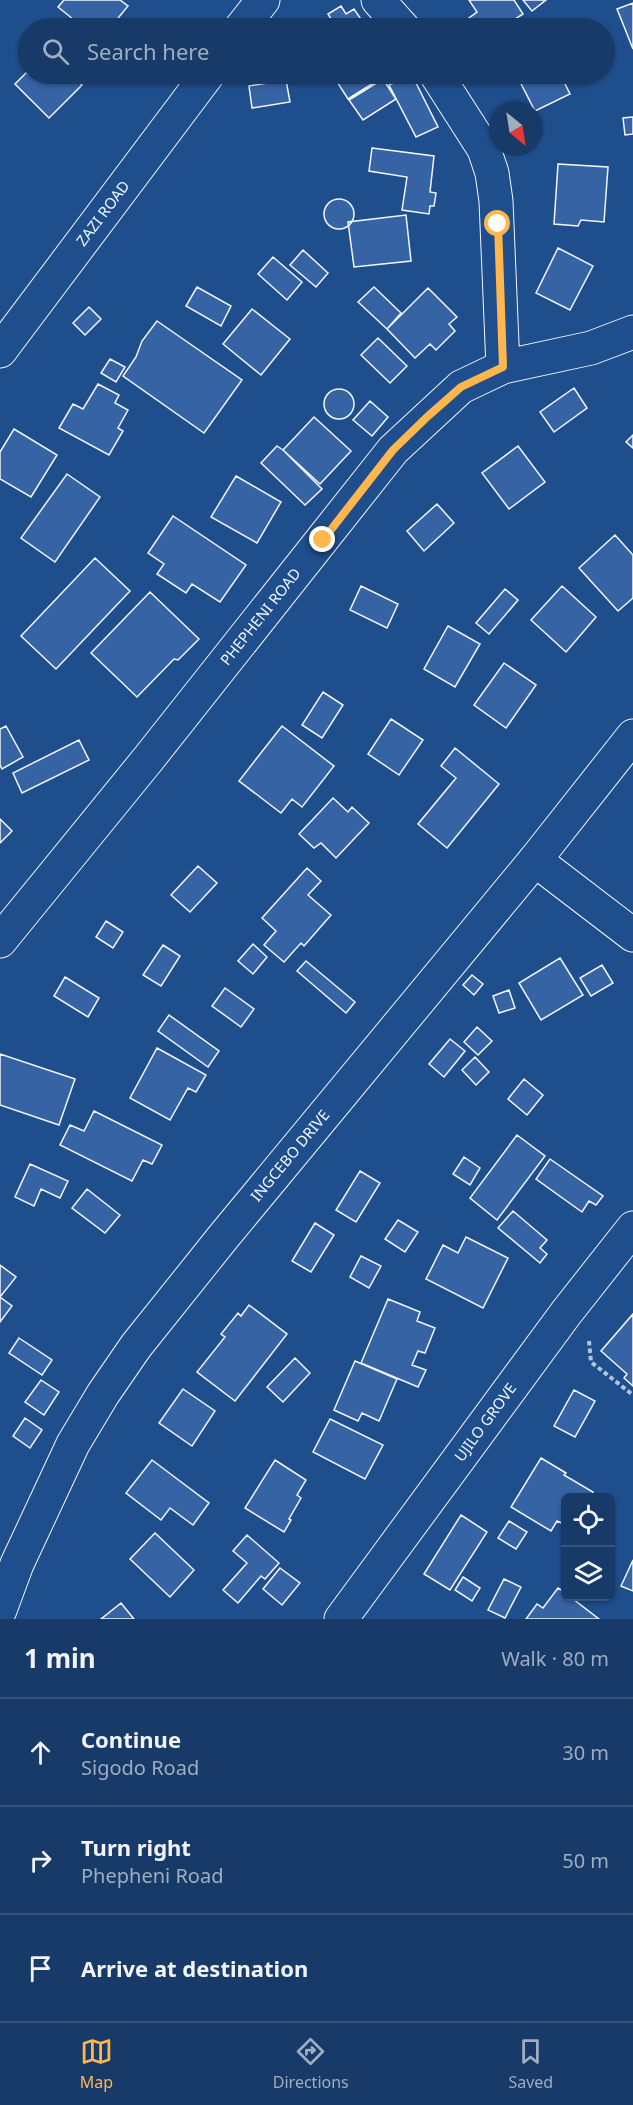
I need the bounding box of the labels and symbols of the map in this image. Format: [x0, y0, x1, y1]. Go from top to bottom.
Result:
north arrow [489, 102, 543, 156]
street label: ZAZI ROAD [71, 176, 134, 250]
route start [484, 210, 510, 236]
route end [309, 526, 335, 552]
street label: PHEPHENI ROAD [215, 563, 305, 669]
street label: INGCEBO DRIVE [246, 1105, 333, 1205]
street label: UJILO GROVE [449, 1379, 520, 1465]

